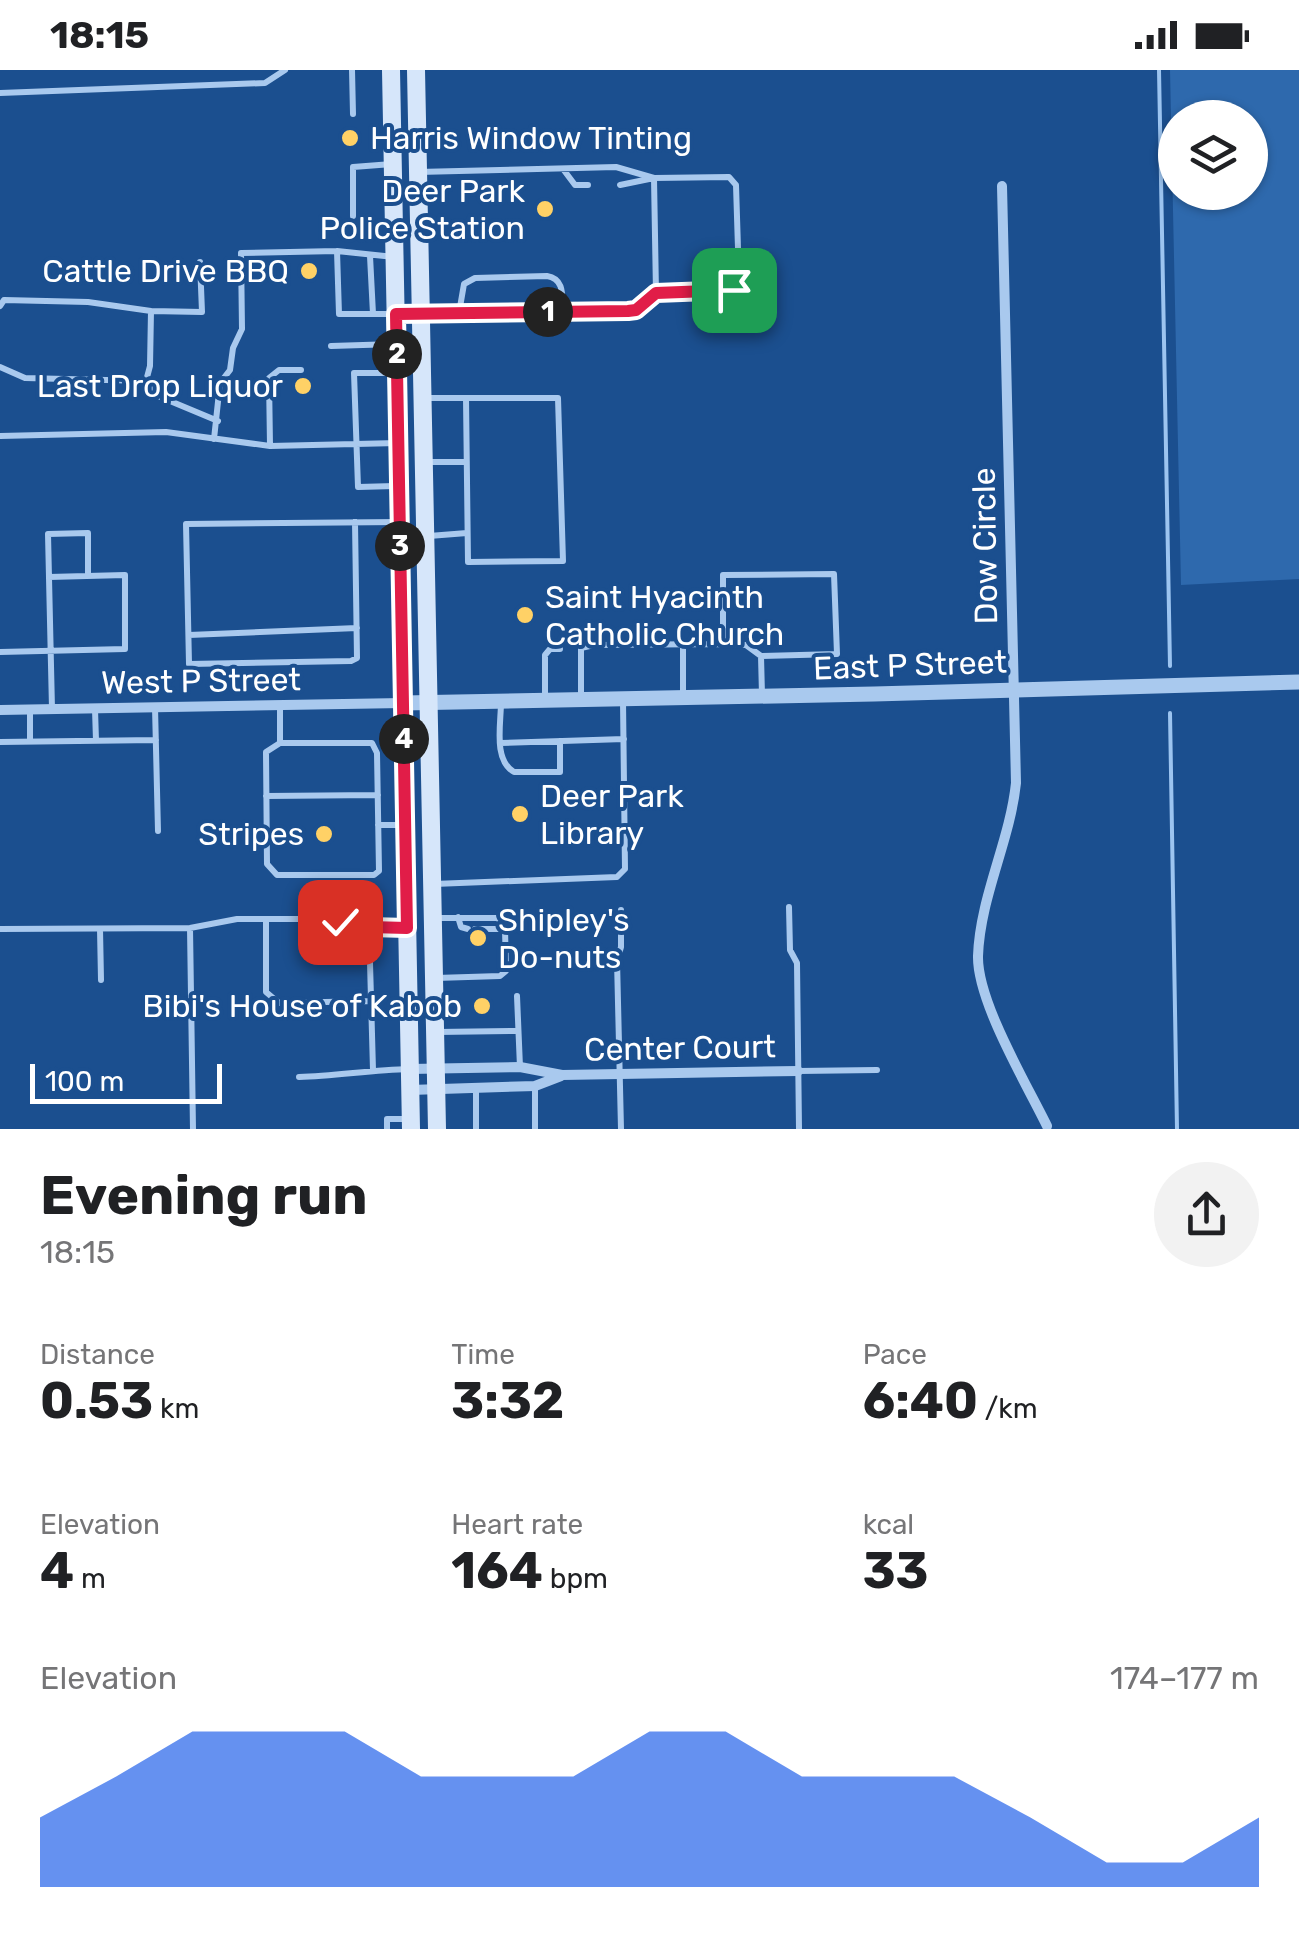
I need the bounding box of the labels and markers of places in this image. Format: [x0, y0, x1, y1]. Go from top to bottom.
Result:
place label: Harris Window Tinting [370, 119, 692, 157]
marker: Harris Window Tinting [339, 127, 361, 149]
place label: Deer Park Police Station [319, 172, 525, 247]
marker: Deer Park Police Station [534, 198, 556, 220]
pin [692, 248, 777, 333]
place label: Cattle Drive BBQ [42, 252, 289, 290]
marker: Cattle Drive BBQ [298, 260, 320, 282]
pin: 1 [523, 287, 573, 337]
pin: 2 [372, 329, 422, 379]
place label: Last Drop Liquor [37, 367, 283, 405]
marker: Last Drop Liquor [292, 375, 314, 397]
pin: 3 [375, 521, 425, 571]
place label: Saint Hyacinth Catholic Church [545, 578, 784, 653]
marker: Saint Hyacinth Catholic Church [514, 604, 536, 626]
pin: 4 [379, 714, 429, 764]
place label: Deer Park Library [540, 777, 684, 852]
marker: Deer Park Library [509, 803, 531, 825]
place label: Stripes [198, 815, 304, 853]
marker: Stripes [313, 823, 335, 845]
pin [298, 880, 383, 965]
place label: Shipley's Do-nuts [498, 901, 630, 976]
marker: Shipley's Do-nuts [467, 927, 489, 949]
place label: Bibi's House of Kabob [142, 987, 462, 1025]
marker: Bibi's House of Kabob [471, 995, 493, 1017]

